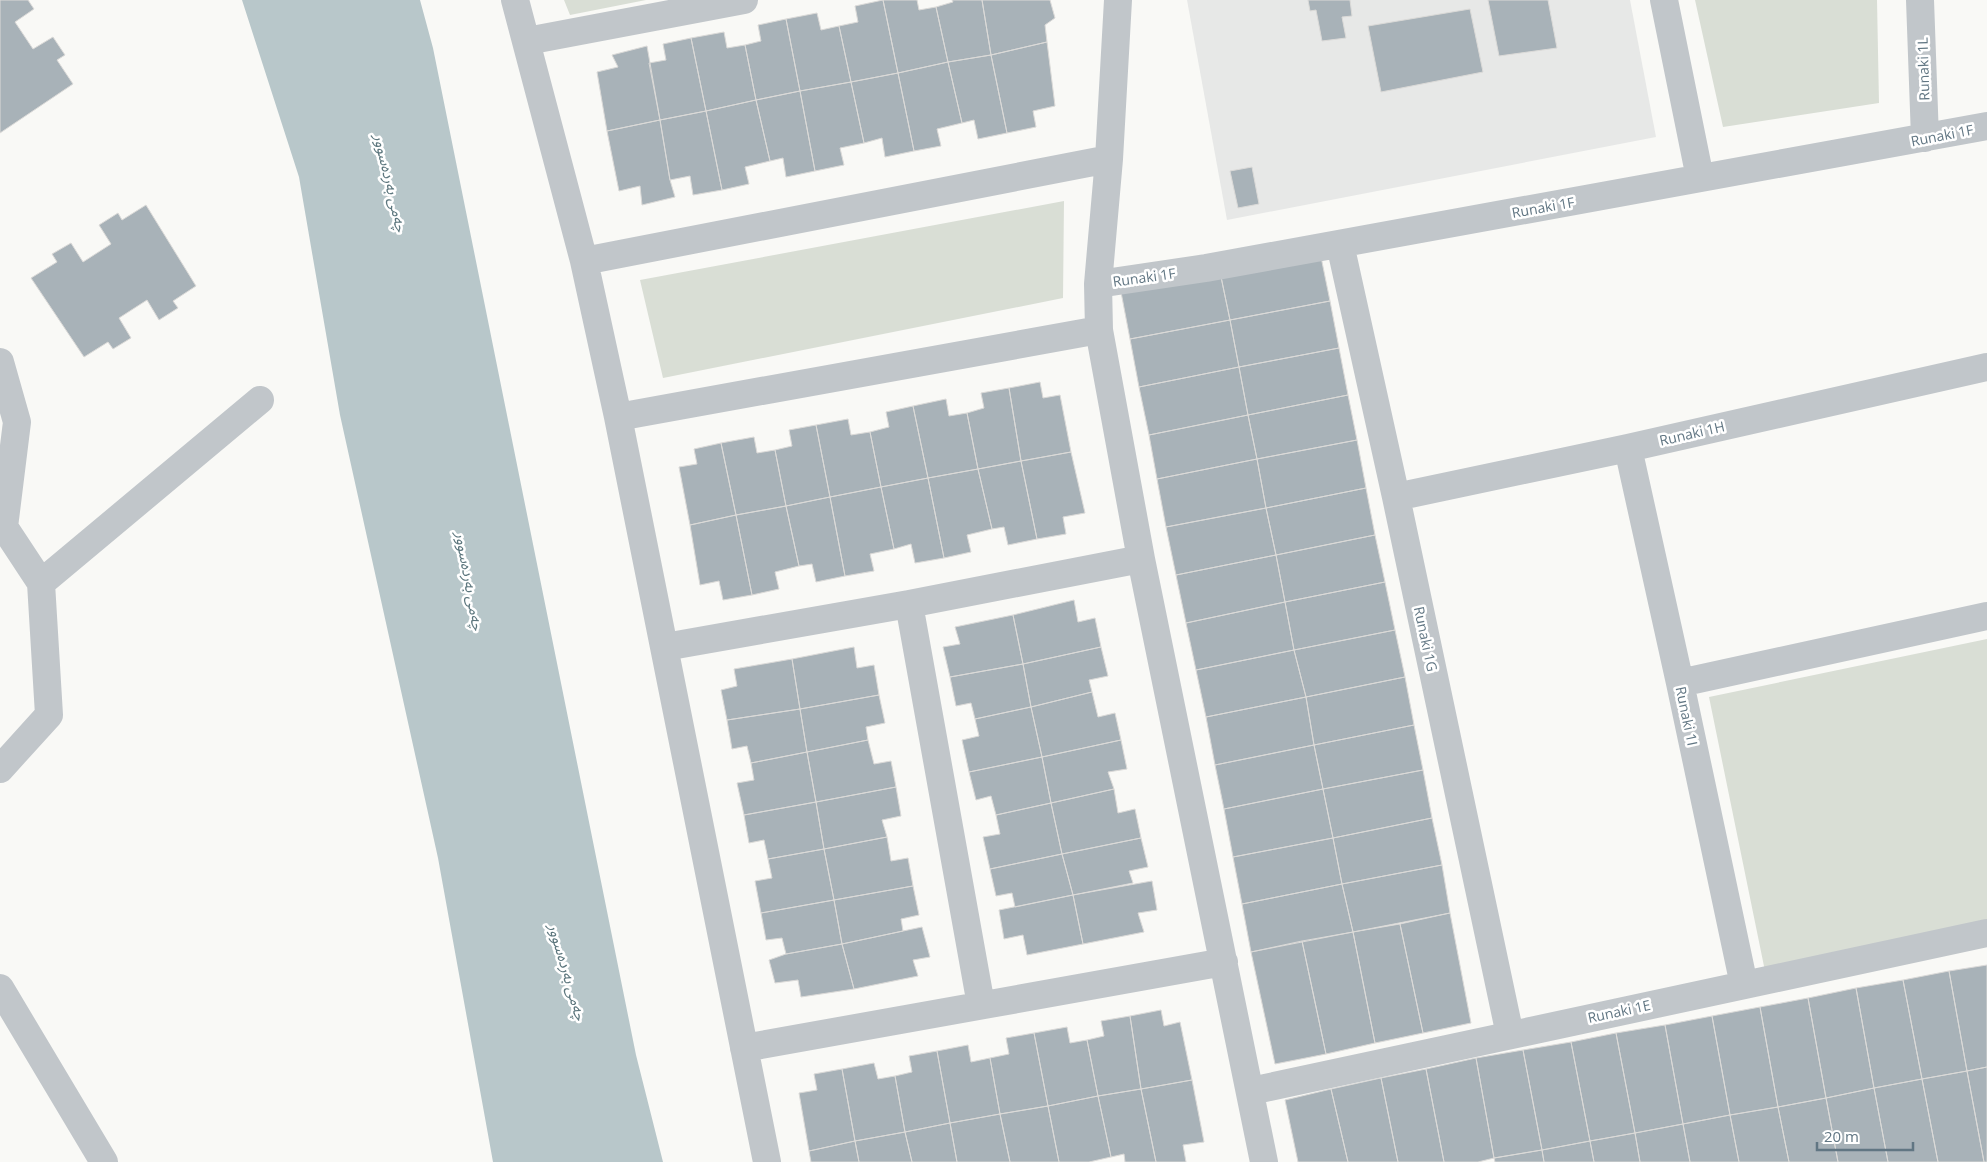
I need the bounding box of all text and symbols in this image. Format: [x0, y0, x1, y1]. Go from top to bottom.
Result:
street label: Runaki 1L [1912, 37, 1934, 101]
street label: Runaki 1F [1909, 120, 1975, 150]
water label: چەمی بەردەسوور [369, 131, 412, 234]
street label: Runaki 1F [1510, 192, 1576, 222]
street label: Runaki 1F [1111, 263, 1177, 291]
street label: Runaki 1H [1657, 416, 1727, 450]
water label: چەمی بەردەسوور [450, 529, 489, 632]
street label: Runaki 1G [1410, 605, 1442, 673]
street label: Runaki 1I [1671, 685, 1703, 747]
water label: چەمی بەردەسوور [543, 920, 591, 1023]
street label: Runaki 1E [1586, 995, 1652, 1027]
scale bar [1817, 1120, 1913, 1152]
text: 20 m [1824, 1126, 1859, 1146]

